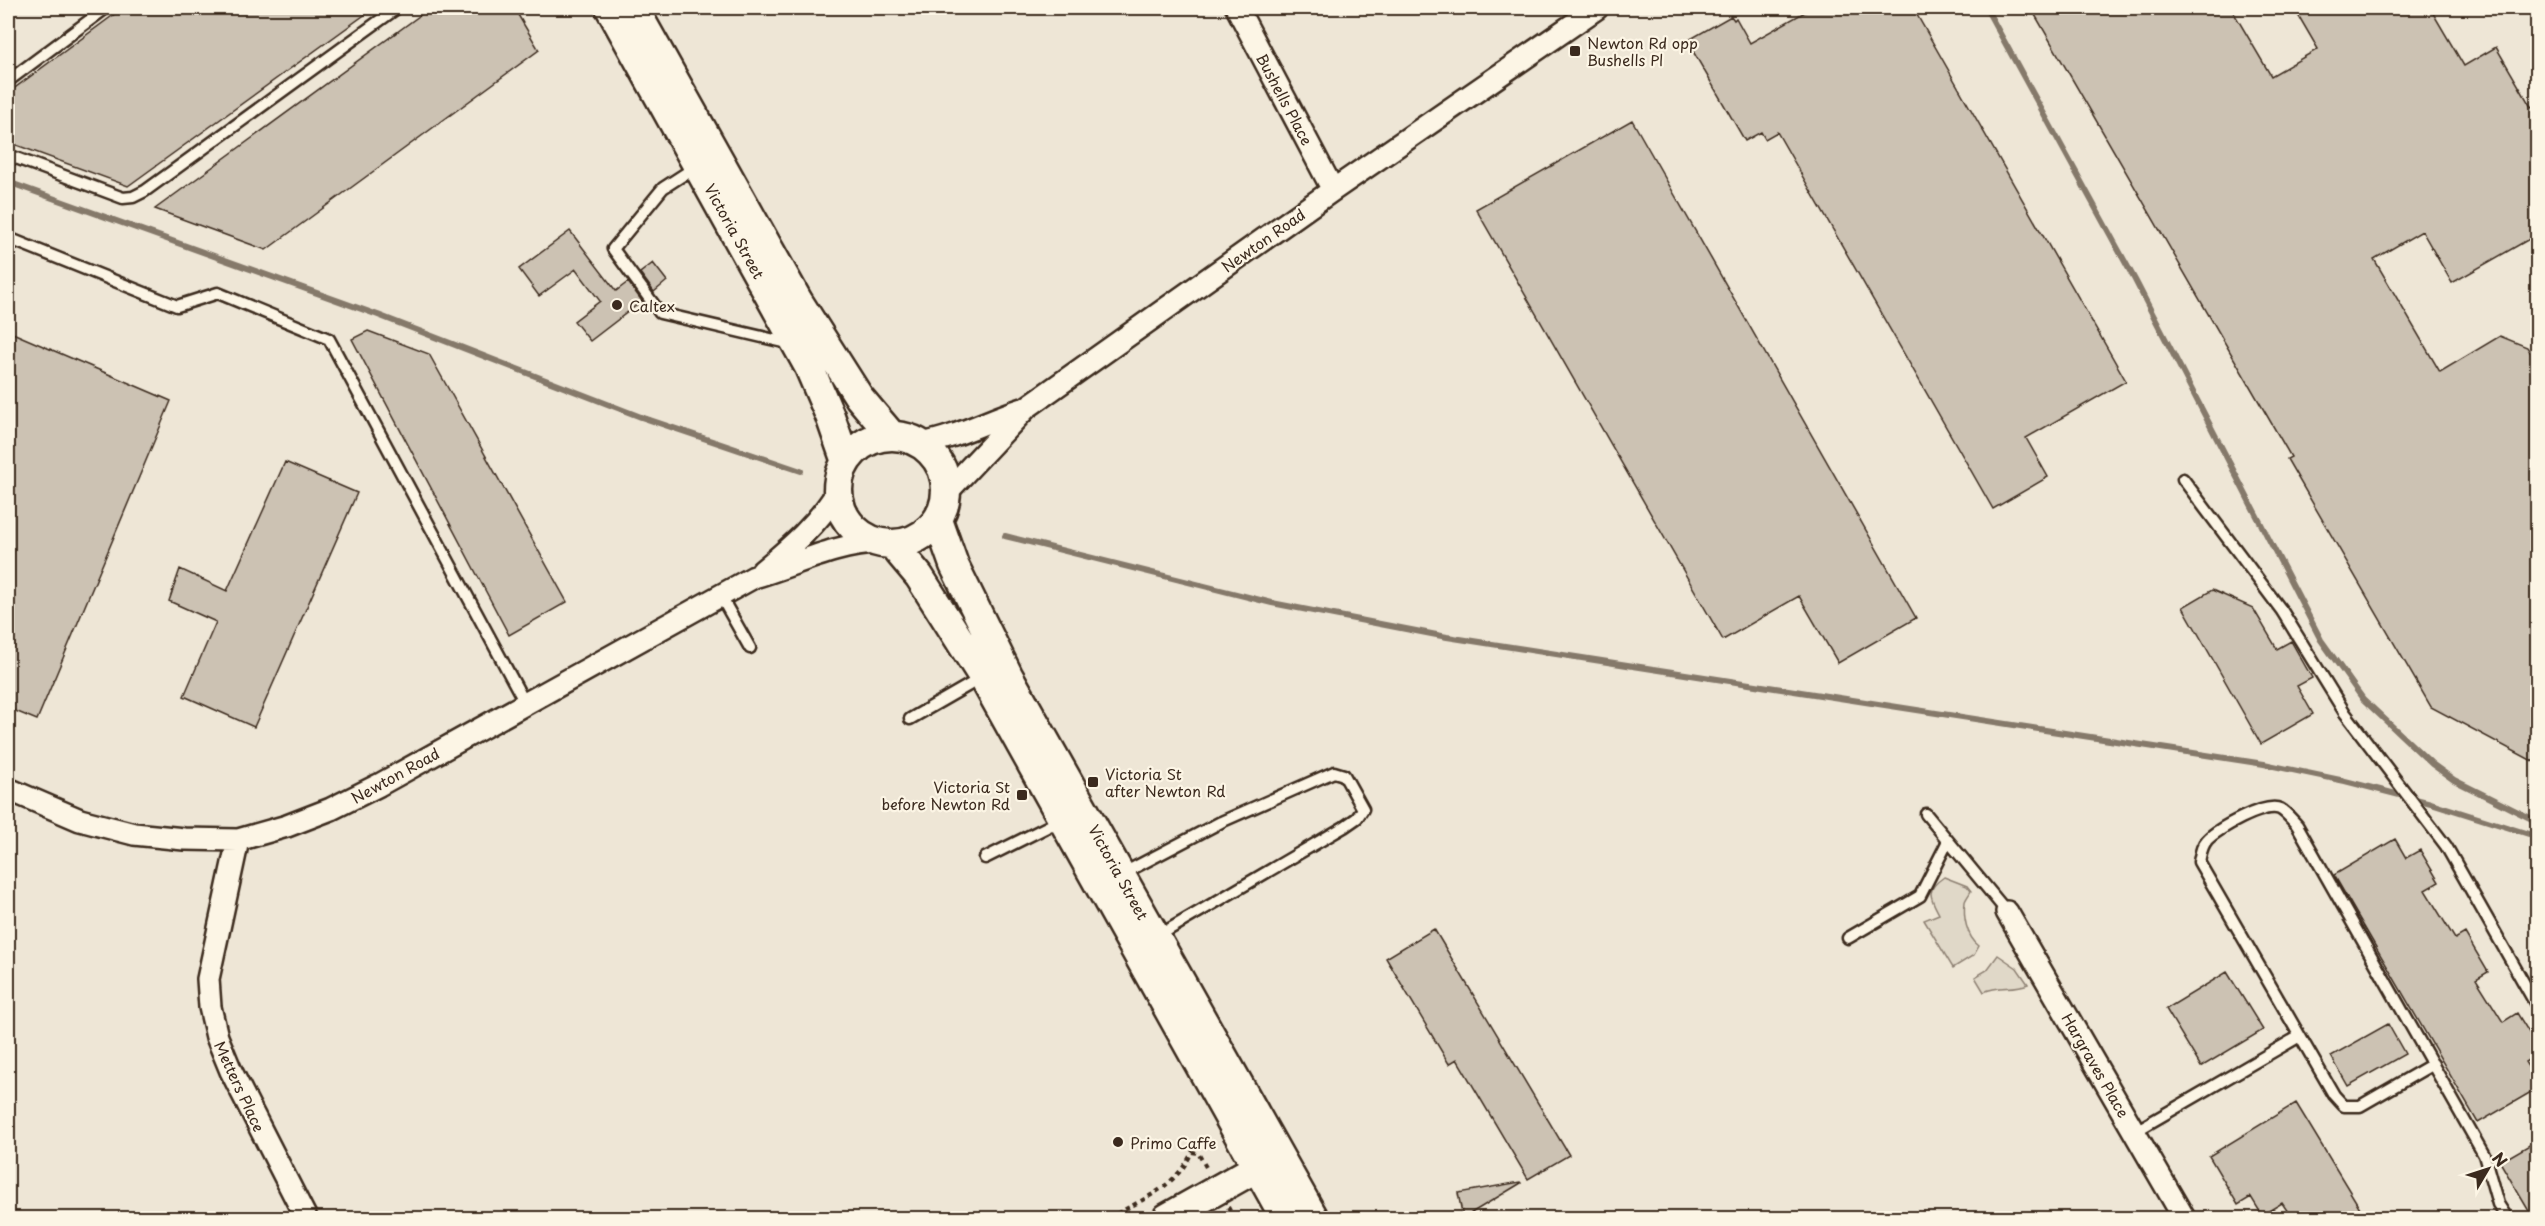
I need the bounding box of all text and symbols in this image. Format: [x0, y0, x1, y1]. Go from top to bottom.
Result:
place label: Newton Rd opp Bushells Pl [1587, 31, 1698, 71]
marker: Newton Rd opp Bushells Pl [1568, 44, 1582, 58]
street label: Bushells Place [1251, 49, 1319, 149]
street label: Victoria Street [699, 179, 771, 283]
street label: Newton Road [1216, 203, 1310, 277]
place label: Caltex [629, 294, 675, 317]
marker: Caltex [610, 298, 624, 312]
street label: Newton Road [347, 741, 443, 809]
place label: Victoria St after Newton Rd [1105, 762, 1226, 802]
place label: Victoria St before Newton Rd [882, 775, 1010, 815]
marker: Victoria St after Newton Rd [1086, 775, 1100, 789]
marker: Victoria St before Newton Rd [1015, 788, 1029, 802]
street label: Victoria Street [1083, 820, 1155, 924]
street label: Hargraves Place [2057, 1008, 2135, 1122]
street label: Metters Place [209, 1037, 271, 1135]
place label: Primo Caffe [1130, 1131, 1217, 1154]
marker: Primo Caffe [1111, 1135, 1125, 1149]
north arrow [2458, 1139, 2518, 1199]
text: N [2487, 1146, 2514, 1171]

